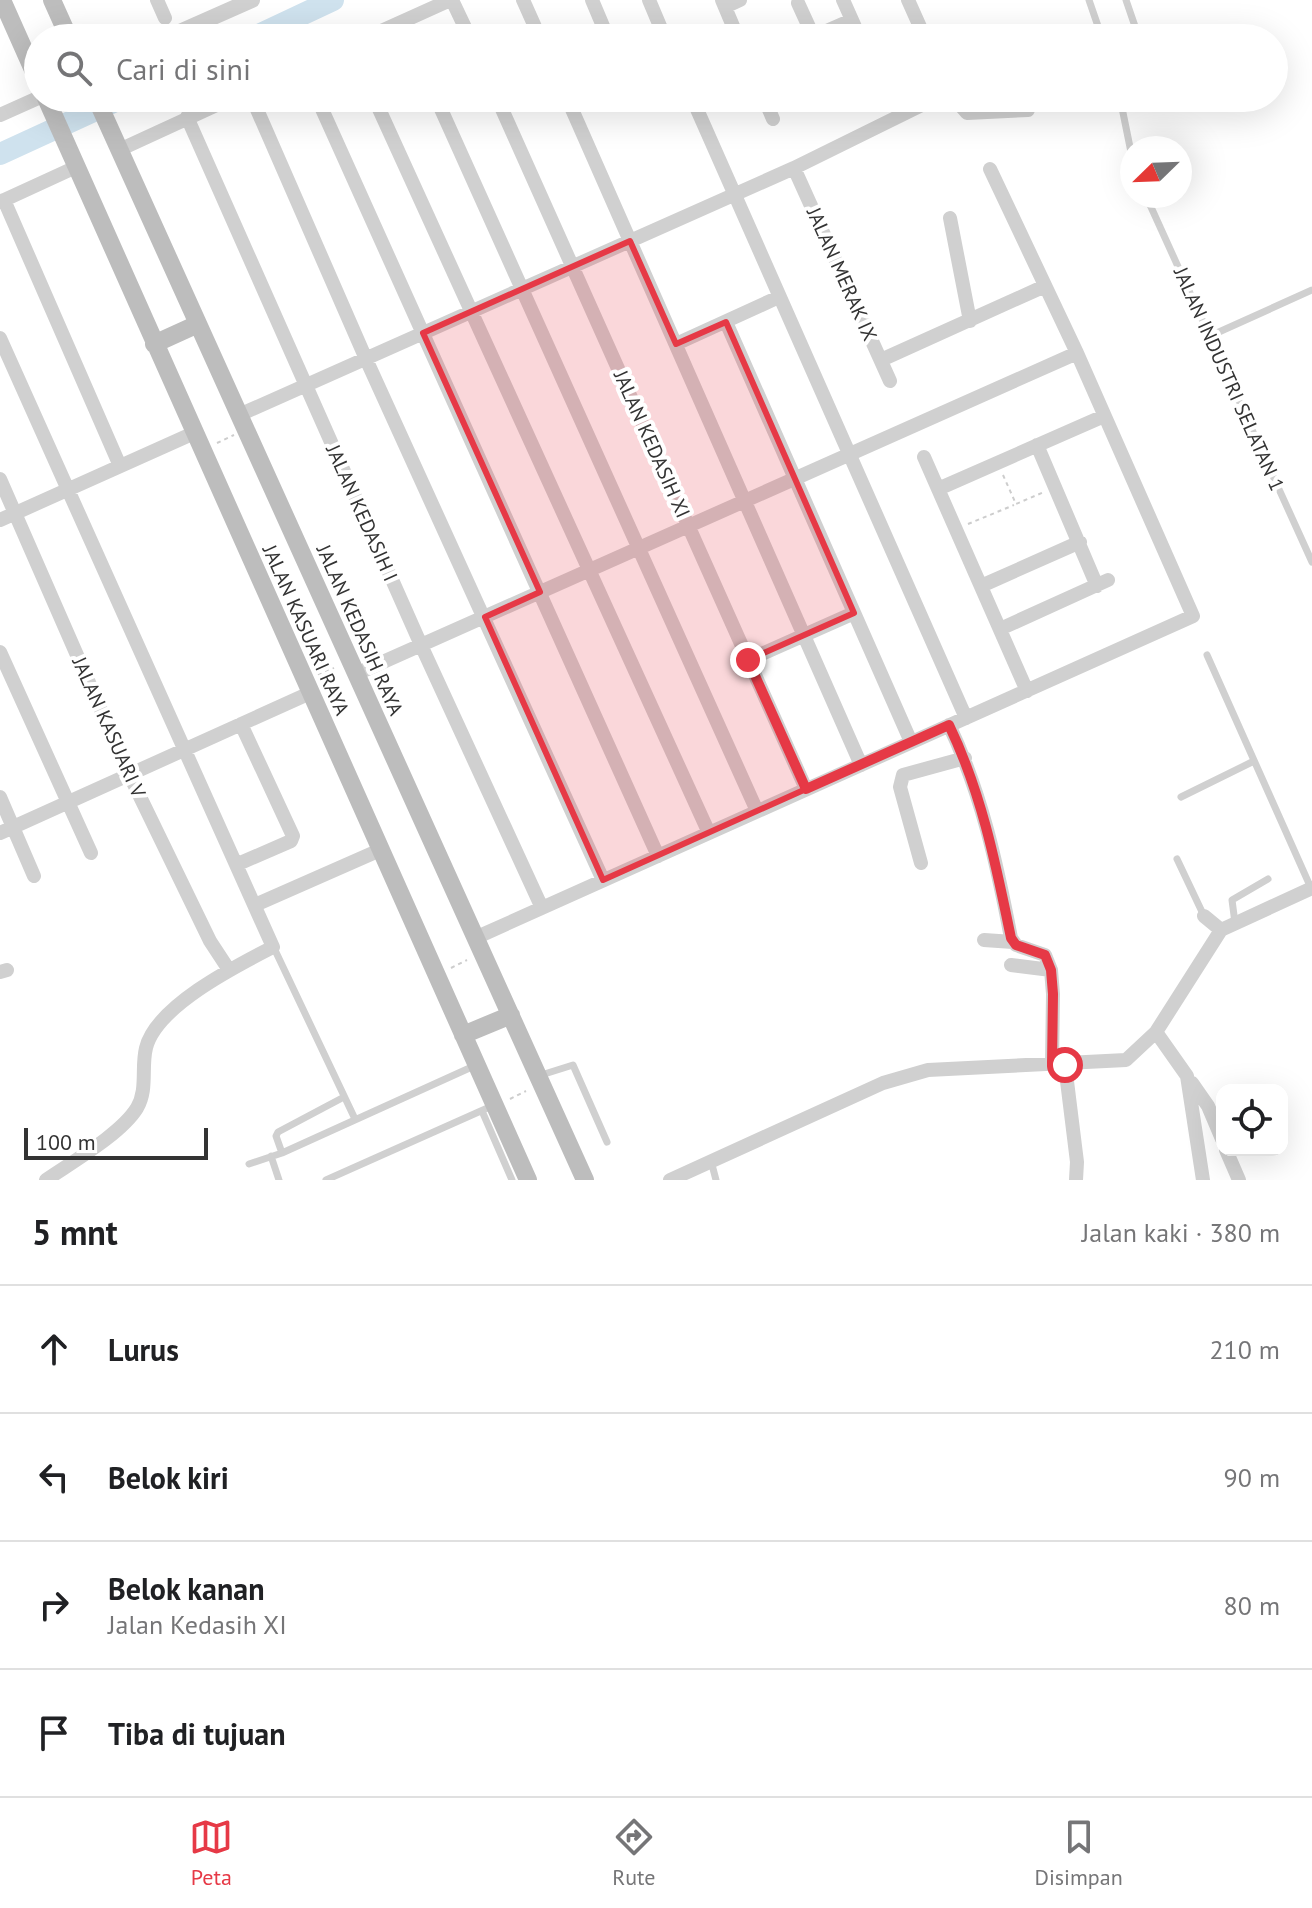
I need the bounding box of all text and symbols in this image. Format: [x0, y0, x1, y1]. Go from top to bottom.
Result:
search box [24, 24, 1288, 112]
icon: search [52, 46, 96, 90]
text: Cari di sini [116, 49, 251, 88]
north arrow [1120, 136, 1192, 208]
street label: JALAN MERAK IX [801, 202, 883, 345]
street label: JALAN INDUSTRI SELATAN 1 [1168, 262, 1290, 495]
street label: JALAN KEDASIH XI [607, 365, 696, 522]
street label: JALAN KEDASIH I [320, 440, 404, 585]
street label: JALAN KASUARI RAYA [256, 540, 355, 719]
street label: JALAN KEDASIH RAYA [310, 540, 409, 720]
route end [730, 642, 766, 678]
street label: JALAN KASUARI V [66, 652, 152, 802]
route start [1047, 1047, 1083, 1083]
map controls [1216, 1084, 1288, 1156]
button: locate [1216, 1084, 1288, 1156]
scale bar [24, 1124, 208, 1160]
text: 100 m [36, 1128, 96, 1156]
text: 5 mnt [32, 1210, 118, 1254]
text: Jalan kaki · 380 m [1082, 1216, 1280, 1249]
icon: ahead [32, 1327, 76, 1371]
text: Lurus [108, 1330, 179, 1369]
text: 210 m [1209, 1333, 1280, 1366]
icon: left [32, 1455, 76, 1499]
text: Belok kiri [108, 1458, 229, 1497]
text: 90 m [1224, 1461, 1280, 1494]
text: Belok kanan [108, 1569, 265, 1608]
icon: right [32, 1583, 76, 1627]
text: 80 m [1224, 1589, 1280, 1622]
text: Jalan Kedasih XI [108, 1608, 287, 1641]
icon: arrive [32, 1711, 76, 1755]
text: Tiba di tujuan [108, 1714, 286, 1753]
tab: Peta [189, 1815, 233, 1891]
tab: Rute [612, 1815, 656, 1891]
tab: Disimpan [1035, 1815, 1123, 1891]

